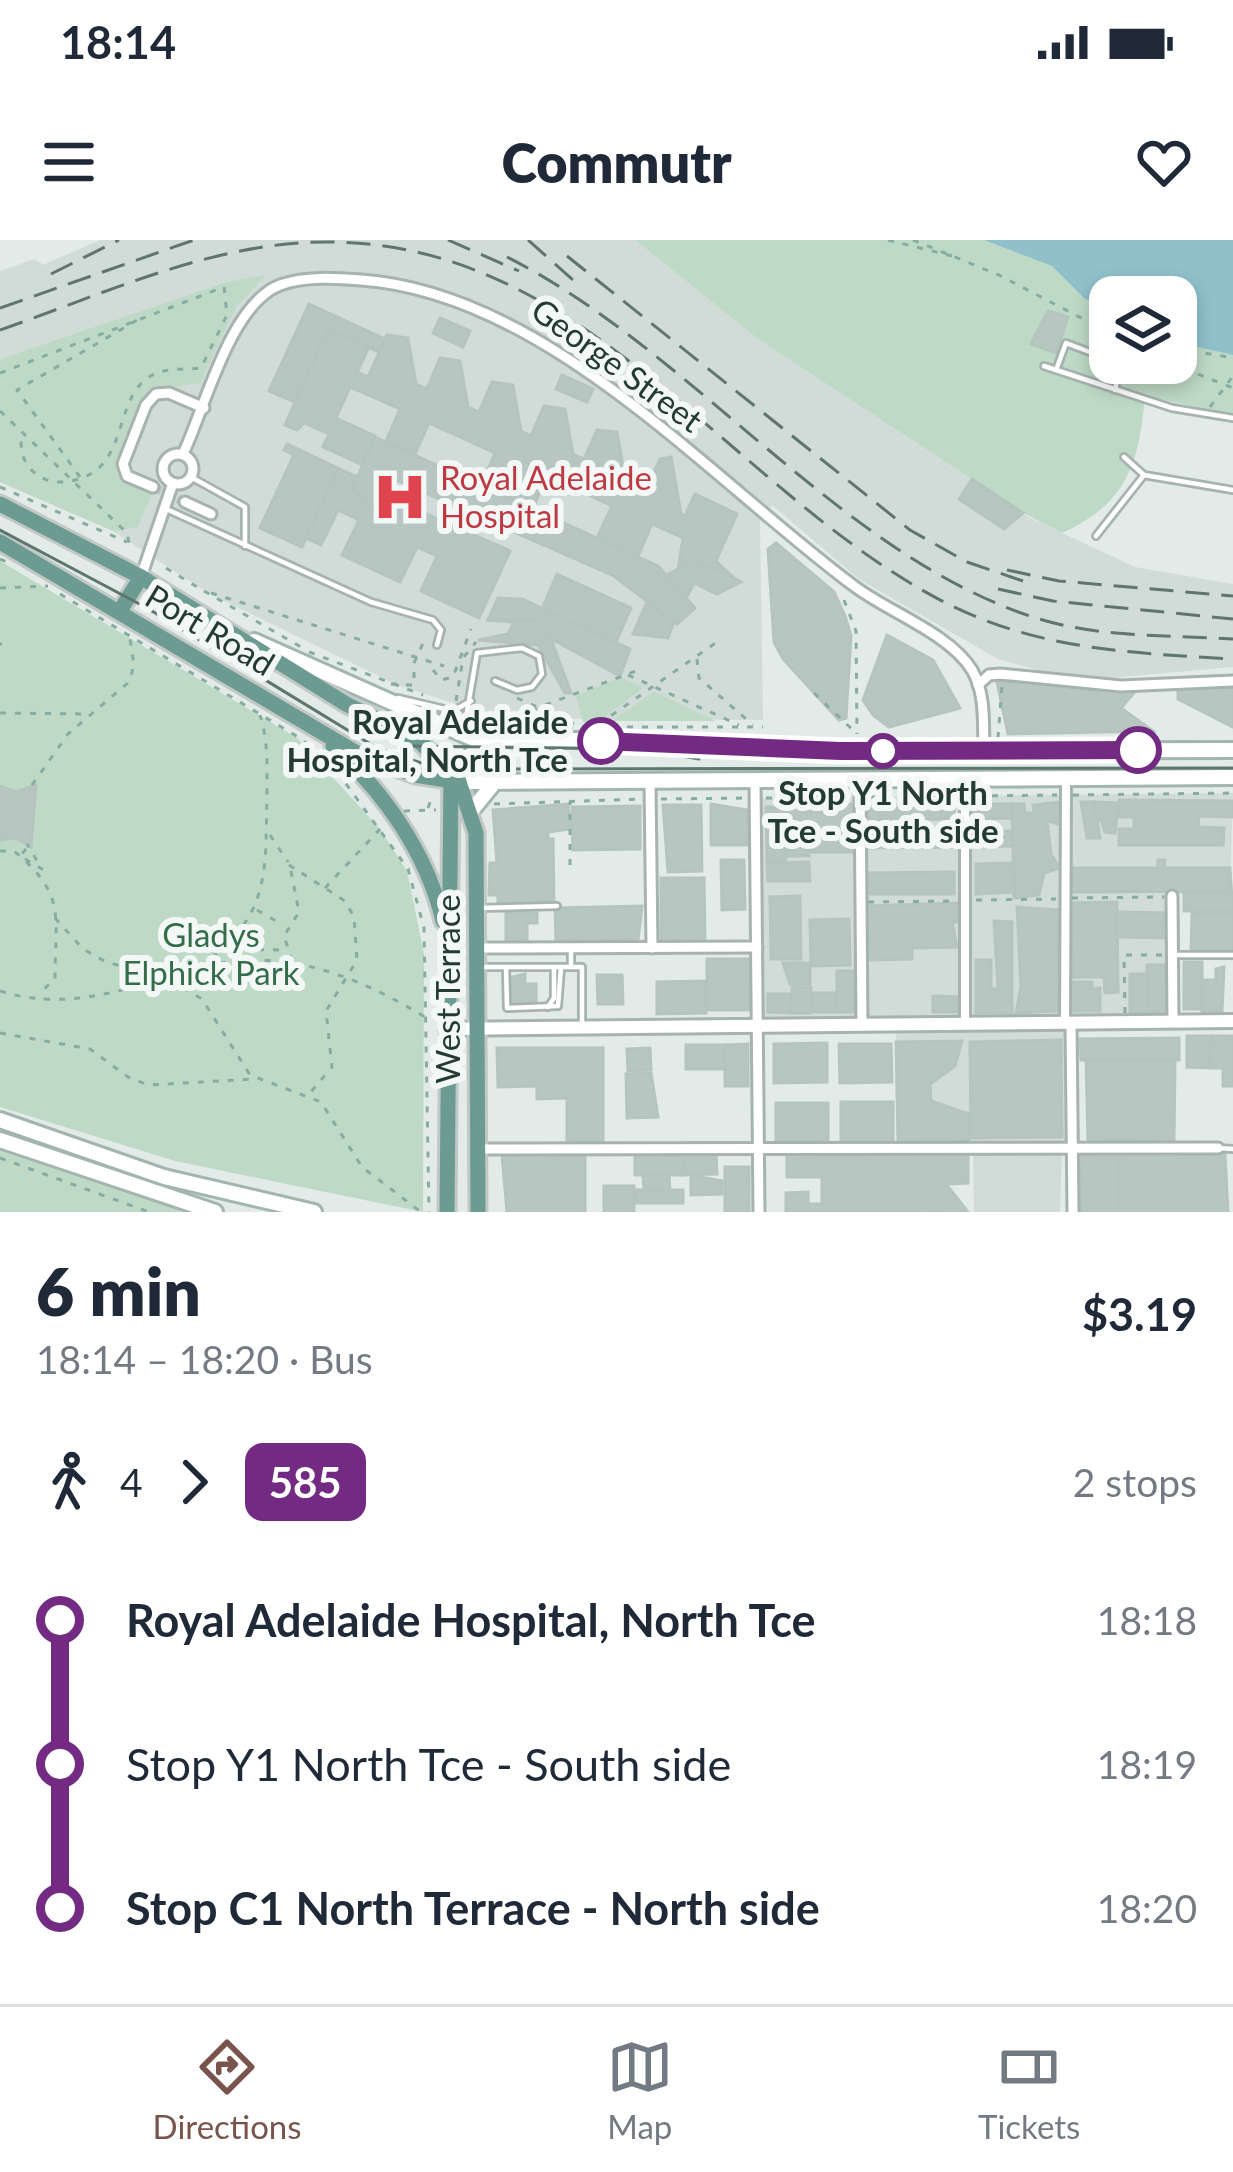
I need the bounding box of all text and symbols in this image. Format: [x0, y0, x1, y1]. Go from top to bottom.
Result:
text: 18:14 [60, 15, 176, 69]
icon: menu [36, 129, 102, 195]
icon: heart [1131, 129, 1197, 195]
text: Commutr [501, 130, 732, 195]
map controls [1089, 276, 1197, 384]
button: layers [1089, 276, 1197, 384]
street label: George Street [524, 289, 711, 440]
place label: Royal Adelaide Hospital [440, 457, 652, 535]
hospital icon: Royal Adelaide Hospital [371, 468, 429, 526]
street label: Port Road [139, 575, 282, 683]
place label: Royal Adelaide Hospital, North Tce [286, 701, 568, 779]
marker: Royal Adelaide Hospital, North Tce [579, 719, 623, 763]
unlabelled marker [1116, 728, 1160, 772]
marker: Stop Y1 North Tce - South side [867, 735, 899, 767]
place label: Stop Y1 North Tce - South side [767, 772, 999, 850]
street label: West Terrace [427, 894, 467, 1084]
park label: Gladys Elphick Park [123, 914, 300, 992]
text: 6 min [36, 1251, 201, 1330]
text: $3.19 [1082, 1287, 1197, 1341]
text: 18:14 – 18:20 · Bus [36, 1336, 373, 1382]
icon: walk [36, 1449, 102, 1515]
icon: forward [161, 1449, 227, 1515]
text: 585 [269, 1457, 342, 1507]
text: 4 [120, 1459, 143, 1505]
text: 2 stops [1073, 1459, 1197, 1505]
text: Royal Adelaide Hospital, North Tce [126, 1593, 815, 1647]
text: 18:18 [1097, 1597, 1197, 1643]
text: Stop Y1 North Tce - South side [126, 1737, 731, 1791]
text: 18:19 [1097, 1741, 1197, 1787]
text: Stop C1 North Terrace - North side [126, 1881, 820, 1935]
text: 18:20 [1097, 1885, 1197, 1931]
tab: Directions [153, 2034, 302, 2146]
tab: Map [607, 2034, 673, 2146]
tab: Tickets [978, 2034, 1080, 2146]

